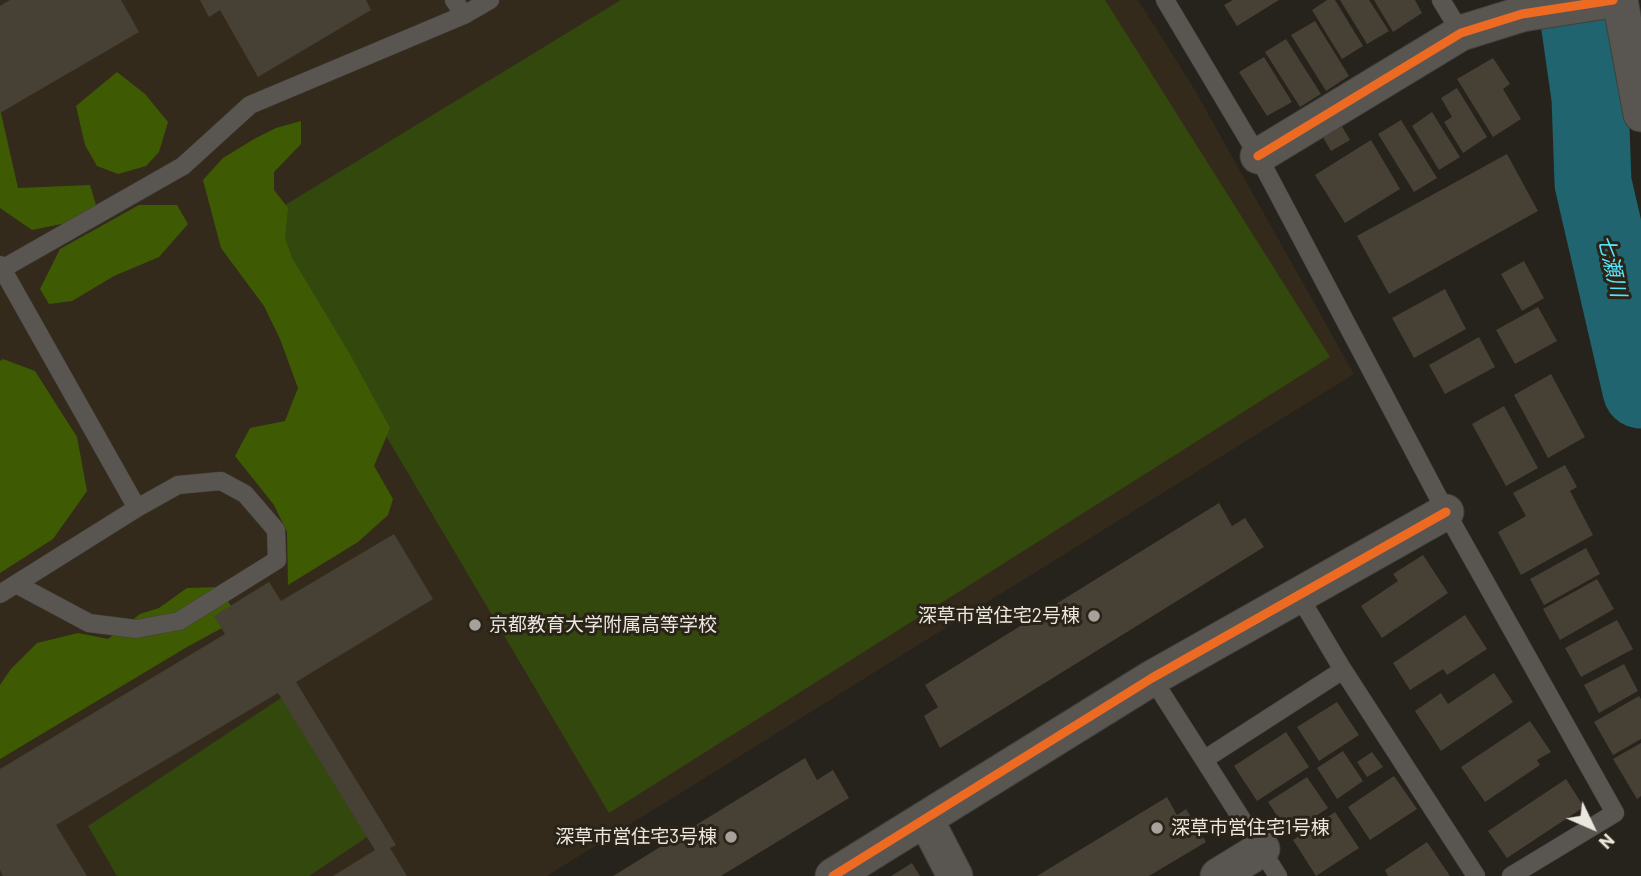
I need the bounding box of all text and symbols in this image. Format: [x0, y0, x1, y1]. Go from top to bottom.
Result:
water label: 七瀬川 [1593, 232, 1631, 300]
place label: 深草市営住宅2号棟 [918, 605, 1080, 627]
marker: 深草市営住宅2号棟 [1086, 608, 1102, 624]
place label: 京都教育大学附属高等学校 [489, 614, 717, 636]
marker: 京都教育大学附属高等学校 [467, 617, 483, 633]
north arrow [1557, 792, 1627, 862]
place label: 深草市営住宅1号棟 [1171, 817, 1330, 839]
marker: 深草市営住宅1号棟 [1149, 820, 1165, 836]
place label: 深草市営住宅3号棟 [555, 826, 717, 848]
marker: 深草市営住宅3号棟 [723, 829, 739, 845]
text: N [1595, 829, 1620, 854]

